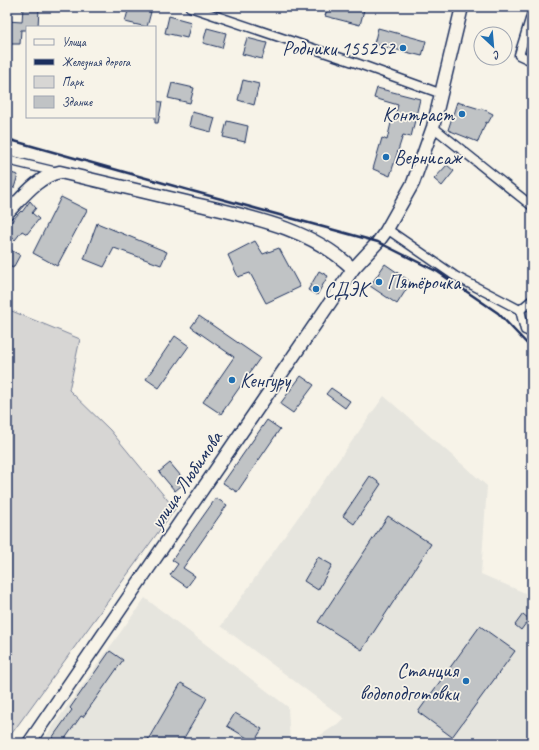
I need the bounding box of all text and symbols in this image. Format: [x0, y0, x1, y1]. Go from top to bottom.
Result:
legend [26, 26, 156, 118]
north arrow [473, 26, 513, 66]
text: Улица [62, 34, 87, 50]
place label: Родники 155252 [282, 36, 397, 61]
marker: Родники 155252 [398, 43, 408, 53]
text: С [490, 48, 503, 63]
text: Железная дорога [62, 54, 131, 70]
text: Парк [62, 74, 85, 90]
text: Здание [62, 94, 93, 110]
place label: Контраст [383, 102, 456, 127]
marker: Контраст [457, 109, 467, 119]
place label: Вернисаж [394, 145, 464, 170]
marker: Вернисаж [381, 152, 391, 162]
place label: Пятёрочка [387, 270, 462, 295]
place label: СДЭК [324, 277, 372, 302]
marker: Пятёрочка [374, 277, 384, 287]
marker: СДЭК [311, 284, 321, 294]
place label: Кенгуру [240, 368, 292, 393]
marker: Кенгуру [227, 375, 237, 385]
street label: улица Любимова [144, 425, 229, 534]
place label: Станция водоподготовки [360, 658, 460, 706]
marker: Станция водоподготовки [461, 676, 471, 686]

